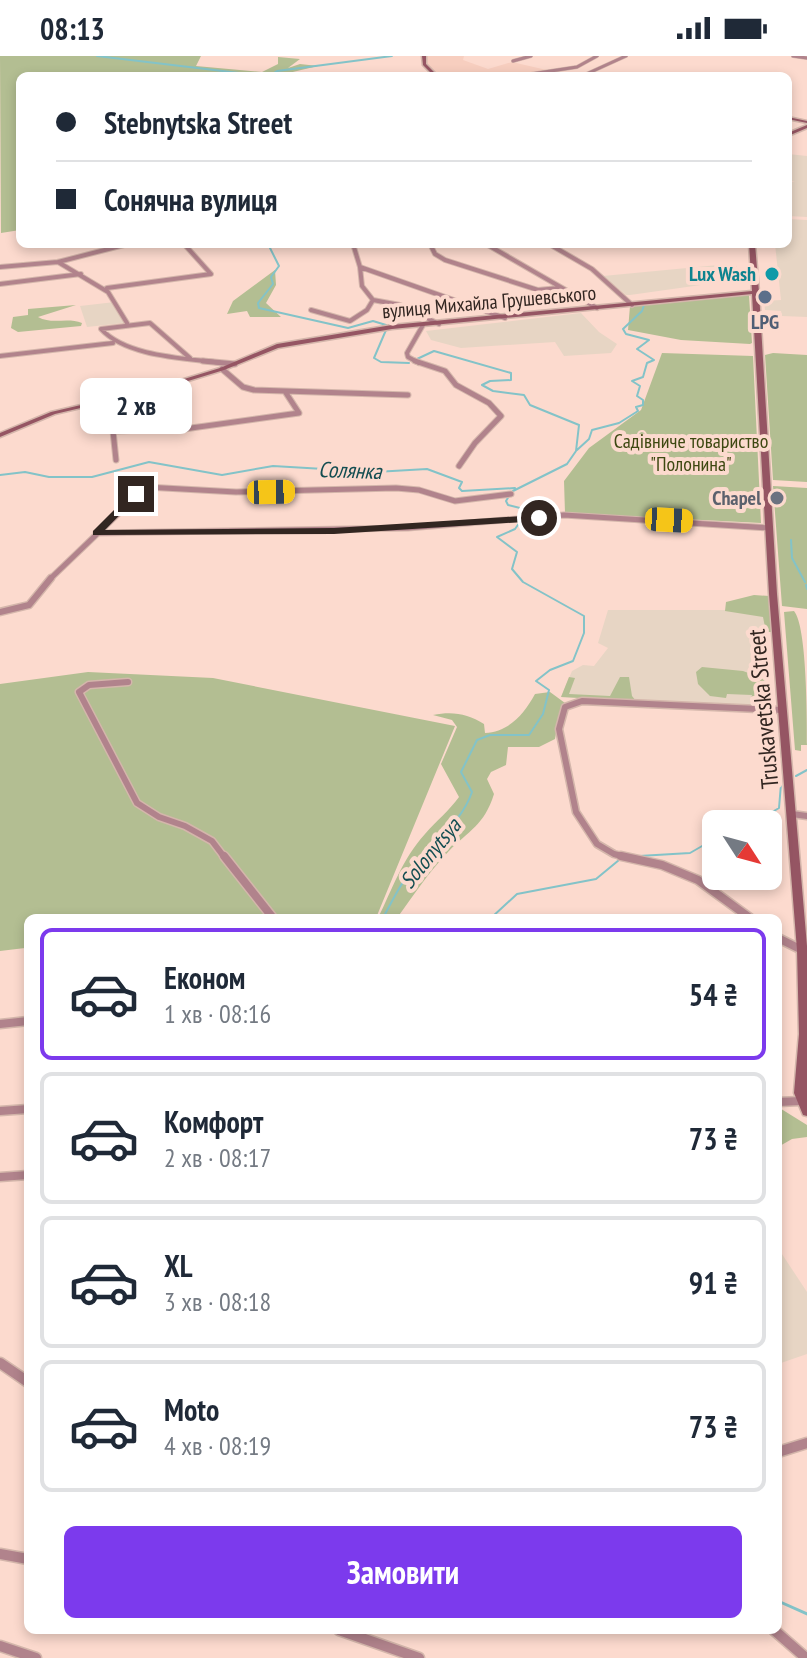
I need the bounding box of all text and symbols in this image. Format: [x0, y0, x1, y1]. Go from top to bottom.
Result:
text: 08:13 [40, 9, 105, 48]
text: Stebnytska Street [104, 103, 292, 142]
text: Сонячна вулиця [104, 180, 278, 219]
place label: Lux Wash [689, 261, 756, 287]
marker: Lux Wash [763, 265, 781, 283]
street label: вулиця Михайла Грушевського [381, 280, 597, 324]
marker: LPG [756, 288, 774, 306]
place label: LPG [751, 309, 779, 335]
callout: 2 хв [80, 378, 192, 434]
text: 2 хв [116, 389, 156, 422]
park label: Садівниче товариство "Полонина" [614, 428, 768, 477]
water label: Солянка [318, 455, 383, 485]
route end [118, 476, 154, 512]
car [247, 480, 295, 504]
place label: Chapel [712, 485, 761, 511]
marker: Chapel [768, 489, 786, 507]
route start [521, 500, 557, 536]
car [644, 507, 694, 533]
street label: Truskavetska Street [741, 627, 785, 790]
north arrow [702, 810, 782, 890]
map controls [702, 810, 782, 890]
water label: Solonytsya [393, 811, 467, 894]
icon: car [68, 958, 140, 1030]
text: Економ [164, 958, 246, 997]
text: 54 ₴ [689, 975, 738, 1014]
text: 1 хв · 08:16 [164, 997, 271, 1030]
icon: car [68, 1102, 140, 1174]
text: Комфорт [164, 1102, 263, 1141]
text: 73 ₴ [689, 1119, 738, 1158]
text: 2 хв · 08:17 [164, 1141, 271, 1174]
icon: car [68, 1246, 140, 1318]
text: XL [164, 1246, 193, 1285]
text: 91 ₴ [689, 1263, 738, 1302]
text: 3 хв · 08:18 [164, 1285, 271, 1318]
icon: car [68, 1390, 140, 1462]
text: Moto [164, 1390, 219, 1429]
text: 73 ₴ [689, 1407, 738, 1446]
text: 4 хв · 08:19 [164, 1429, 271, 1462]
button: Замовити [64, 1526, 742, 1618]

